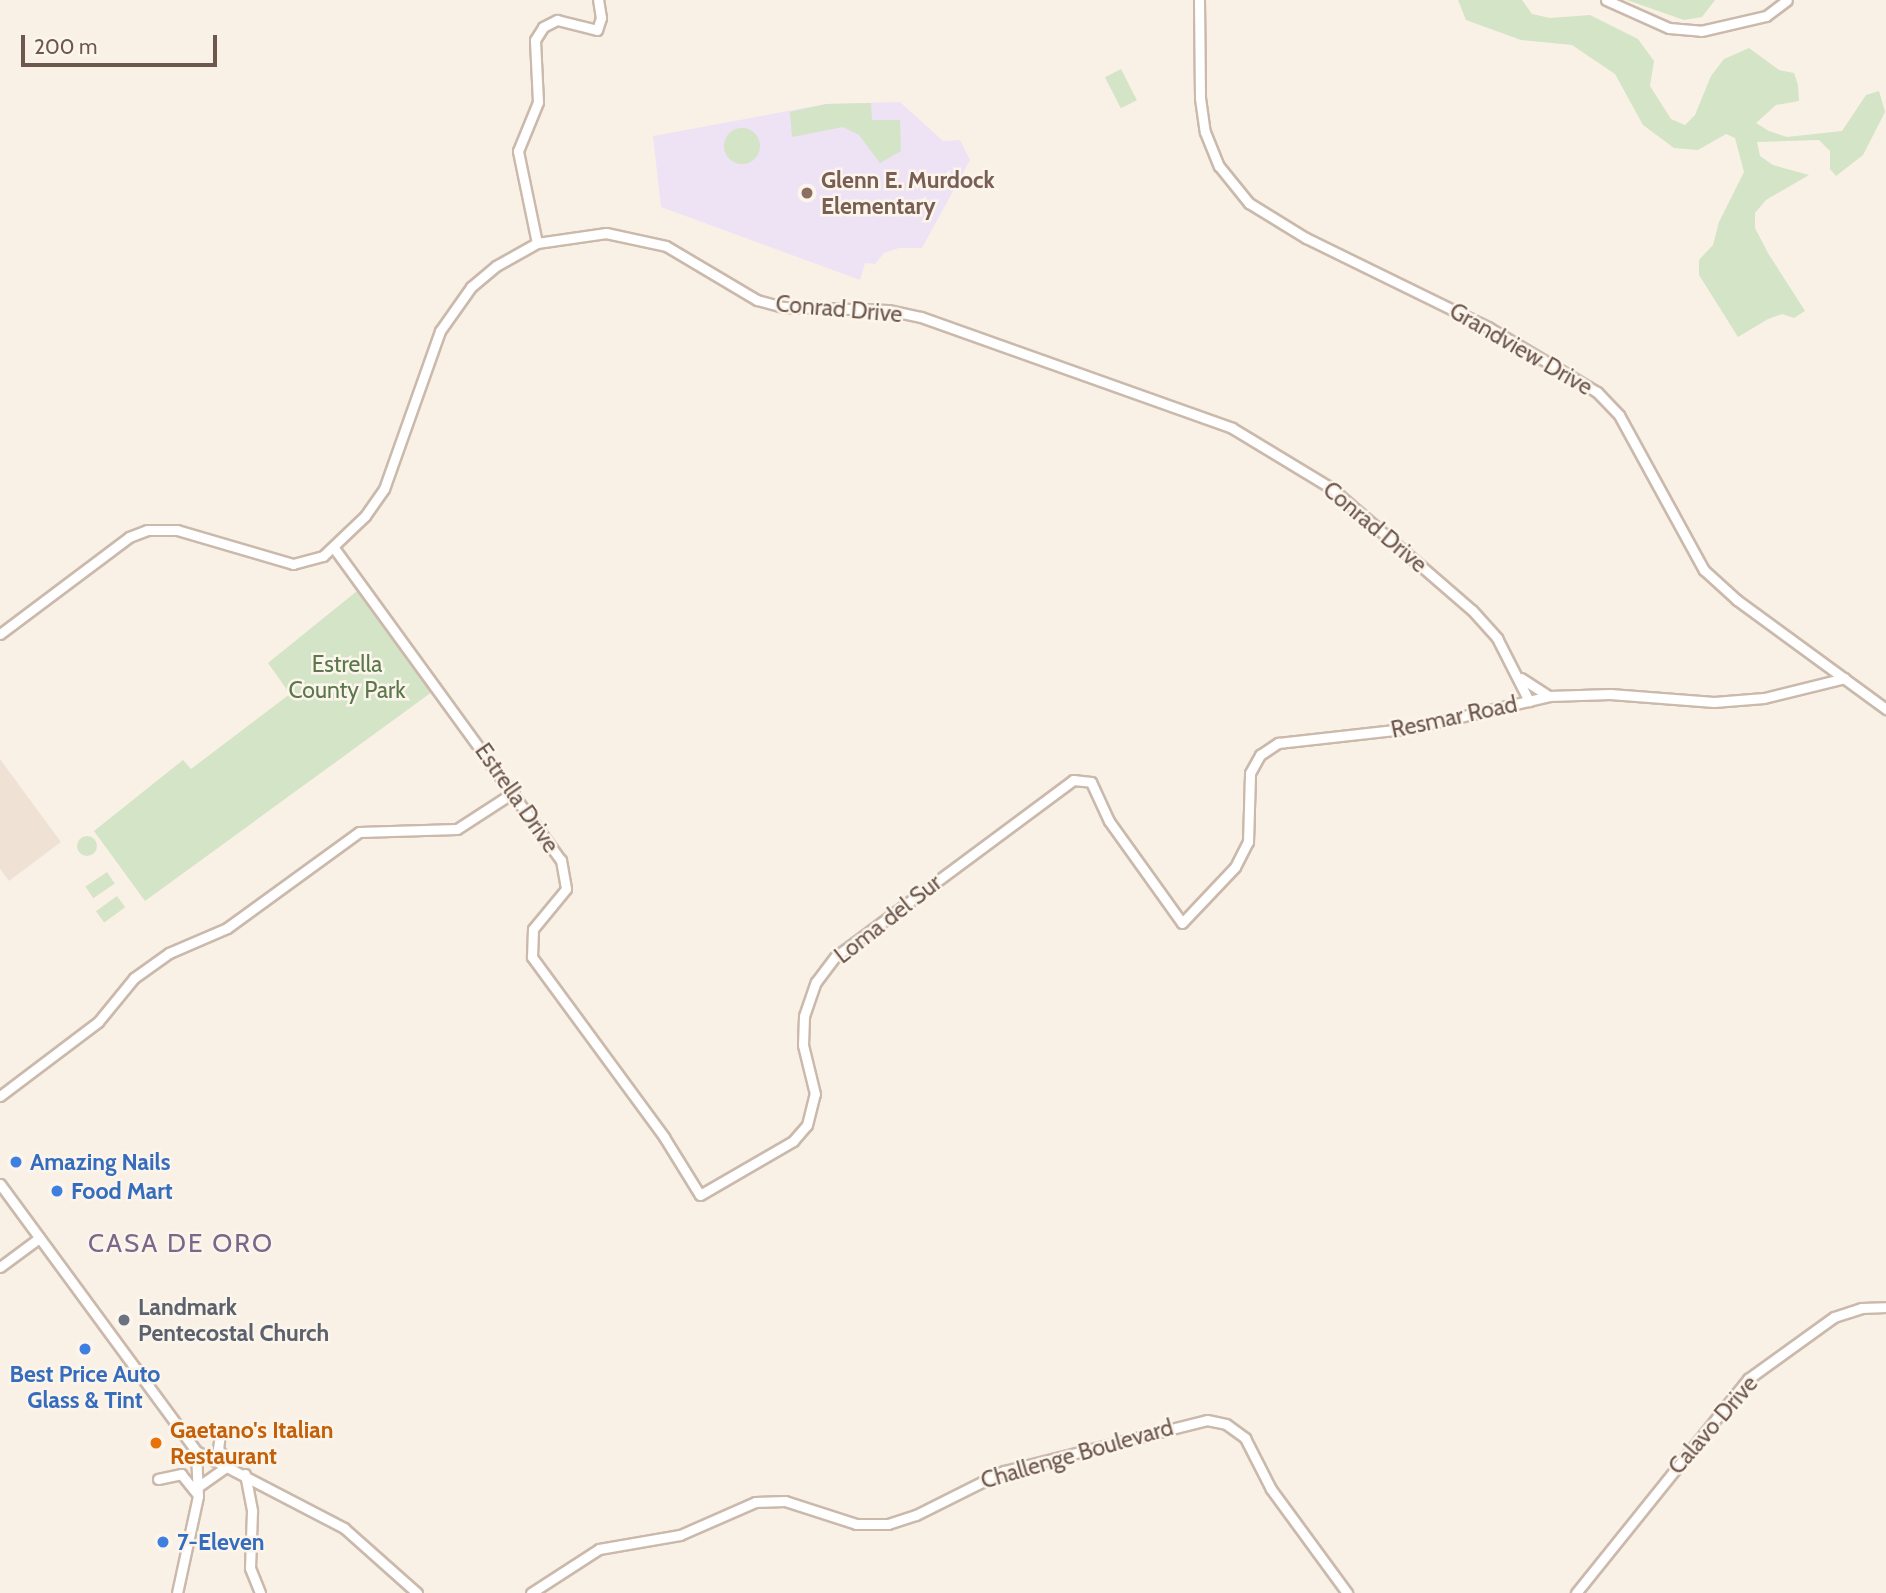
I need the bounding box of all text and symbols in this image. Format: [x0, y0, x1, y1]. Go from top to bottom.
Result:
scale bar [24, 21, 220, 65]
text: 200 m [34, 34, 97, 59]
place label: Glenn E. Murdock Elementary [821, 166, 995, 220]
marker: Glenn E. Murdock Elementary [799, 185, 815, 201]
street label: Conrad Drive [775, 290, 903, 328]
street label: Grandview Drive [1445, 297, 1597, 401]
street label: Conrad Drive [1317, 476, 1433, 578]
park label: Estrella County Park [288, 650, 406, 704]
street label: Resmar Road [1388, 690, 1520, 744]
street label: Estrella Drive [469, 738, 565, 858]
street label: Loma del Sur [829, 869, 947, 969]
place label: Amazing Nails [30, 1148, 170, 1176]
marker: Amazing Nails [8, 1154, 24, 1170]
place label: Food Mart [71, 1177, 173, 1205]
marker: Food Mart [49, 1183, 65, 1199]
district label: CASA DE ORO [89, 1228, 273, 1260]
place label: Landmark Pentecostal Church [138, 1293, 329, 1347]
marker: Landmark Pentecostal Church [116, 1312, 132, 1328]
marker: Best Price Auto Glass & Tint [77, 1341, 93, 1357]
place label: Best Price Auto Glass & Tint [10, 1360, 160, 1414]
street label: Calavo Drive [1663, 1370, 1763, 1480]
street label: Challenge Boulevard [978, 1413, 1176, 1495]
place label: Gaetano's Italian Restaurant [170, 1416, 333, 1470]
marker: Gaetano's Italian Restaurant [148, 1435, 164, 1451]
place label: 7-Eleven [177, 1528, 264, 1556]
marker: 7-Eleven [155, 1534, 171, 1550]

